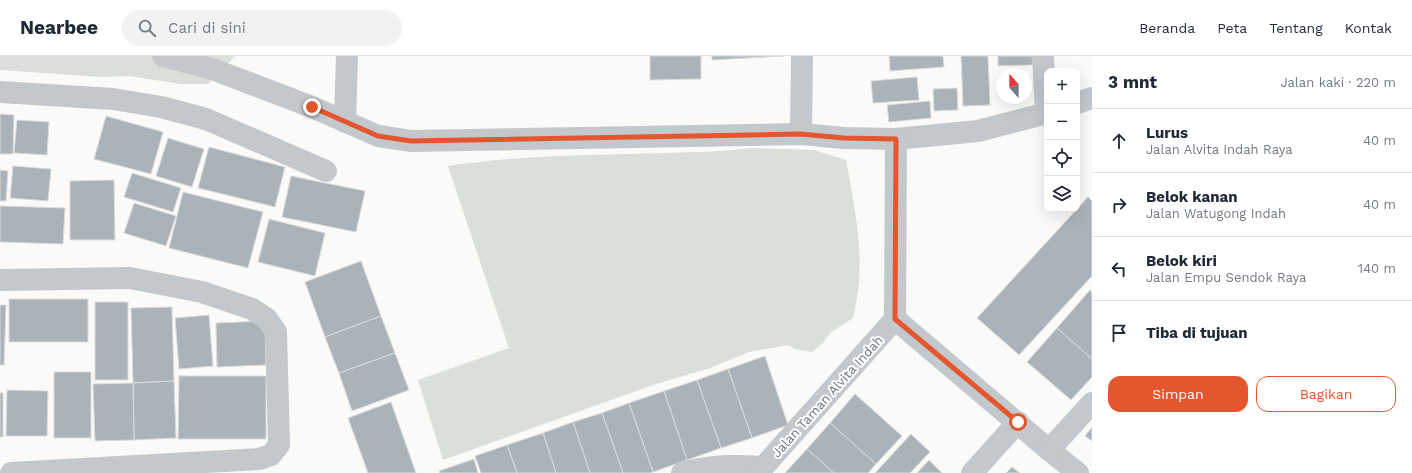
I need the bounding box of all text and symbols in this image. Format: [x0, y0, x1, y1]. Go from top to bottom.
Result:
search box [122, 10, 402, 46]
text: Nearbee [20, 16, 98, 39]
icon: search [136, 17, 158, 39]
text: Cari di sini [168, 19, 246, 37]
text: Beranda [1139, 20, 1195, 36]
text: Peta [1217, 20, 1247, 36]
text: Tentang [1269, 20, 1323, 36]
text: Kontak [1345, 20, 1392, 36]
north arrow [996, 68, 1032, 104]
map controls [1044, 68, 1080, 212]
button: + [1044, 68, 1080, 104]
text: 3 mnt [1108, 72, 1157, 92]
text: Jalan kaki · 220 m [1280, 75, 1396, 90]
route end [303, 98, 321, 116]
button: − [1044, 104, 1080, 140]
text: Lurus [1146, 124, 1188, 142]
icon: ahead [1108, 130, 1130, 152]
text: 40 m [1363, 133, 1396, 148]
button: locate [1044, 140, 1080, 176]
text: Jalan Alvita Indah Raya [1146, 142, 1293, 157]
button: layers [1044, 176, 1080, 212]
text: Belok kanan [1146, 188, 1237, 206]
icon: right [1108, 194, 1130, 216]
text: 40 m [1363, 197, 1396, 212]
text: Jalan Watugong Indah [1146, 206, 1286, 221]
text: Belok kiri [1146, 252, 1217, 270]
icon: left [1108, 258, 1130, 280]
text: 140 m [1358, 261, 1396, 276]
text: Jalan Empu Sendok Raya [1146, 270, 1306, 285]
icon: arrive [1108, 322, 1130, 344]
text: Tiba di tujuan [1146, 324, 1248, 342]
street label: Jalan Taman Alvita Indah [769, 332, 886, 460]
button: Simpan [1108, 376, 1248, 412]
button: Bagikan [1256, 376, 1396, 412]
route start [1009, 413, 1027, 431]

